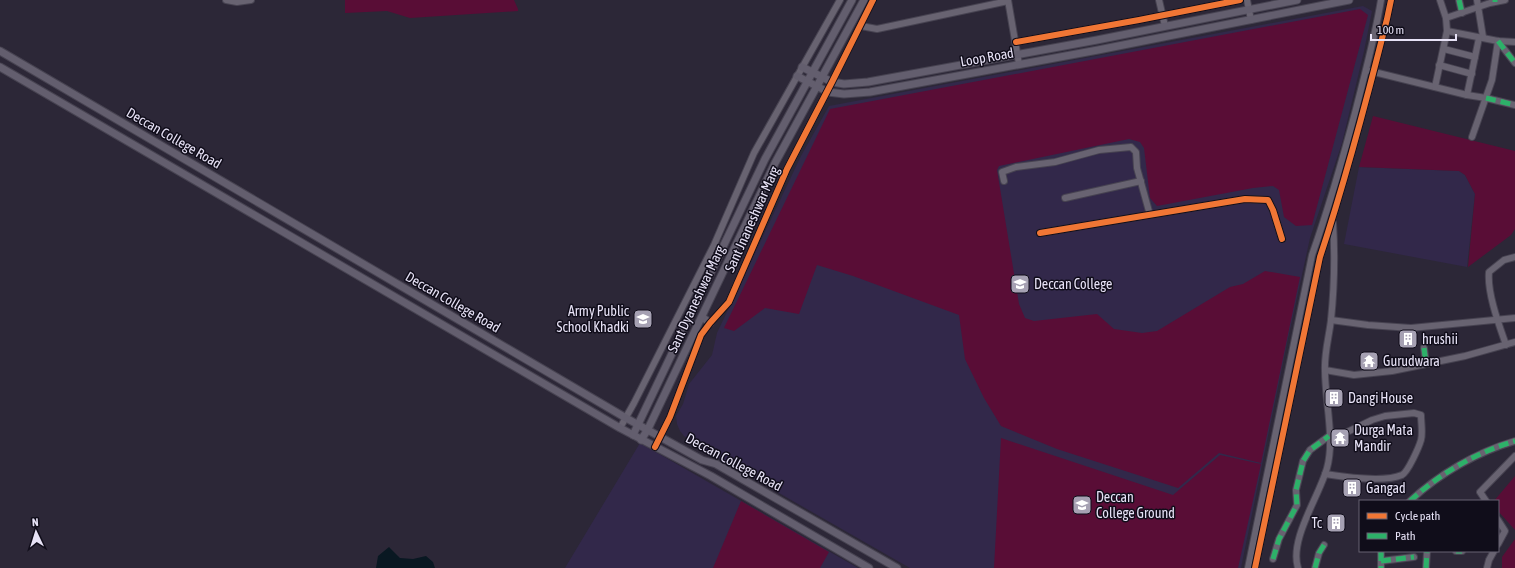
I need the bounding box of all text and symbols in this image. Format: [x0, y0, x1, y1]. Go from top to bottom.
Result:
scale bar [1371, 16, 1456, 42]
text: 100 m [1377, 23, 1404, 37]
street label: Loop Road [959, 44, 1015, 70]
street label: Deccan College Road [124, 104, 224, 172]
street label: Sant Jnaneshwar Marg [721, 164, 783, 274]
street label: Sant Dyaneshwar Marg [664, 243, 728, 355]
street label: Deccan College Road [403, 268, 503, 336]
school or university icon: Deccan College [1009, 273, 1031, 295]
place label: Deccan College [1034, 276, 1112, 292]
place label: Army Public School Khadki [557, 303, 630, 335]
school or university icon: Army Public School Khadki [632, 308, 654, 330]
building icon: hrushii [1397, 328, 1419, 350]
place label: hrushii [1422, 331, 1458, 347]
temple icon: Gurudwara [1358, 350, 1380, 372]
place label: Gurudwara [1383, 353, 1440, 369]
building icon: Dangi House [1323, 387, 1345, 409]
place label: Dangi House [1348, 390, 1413, 406]
place label: Durga Mata Mandir [1354, 422, 1413, 454]
temple icon: Durga Mata Mandir [1329, 427, 1351, 449]
street label: Deccan College Road [683, 430, 785, 494]
building icon: Gangad [1341, 477, 1363, 499]
place label: Gangad [1366, 480, 1406, 496]
place label: Deccan College Ground [1096, 489, 1175, 521]
school or university icon: Deccan College Ground [1071, 494, 1093, 516]
legend [1359, 500, 1499, 552]
text: Cycle path [1395, 509, 1440, 523]
north arrow [16, 512, 56, 552]
building icon: Tc [1325, 512, 1347, 534]
place label: Tc [1312, 515, 1323, 531]
text: N [32, 516, 39, 528]
text: Path [1395, 529, 1416, 543]

